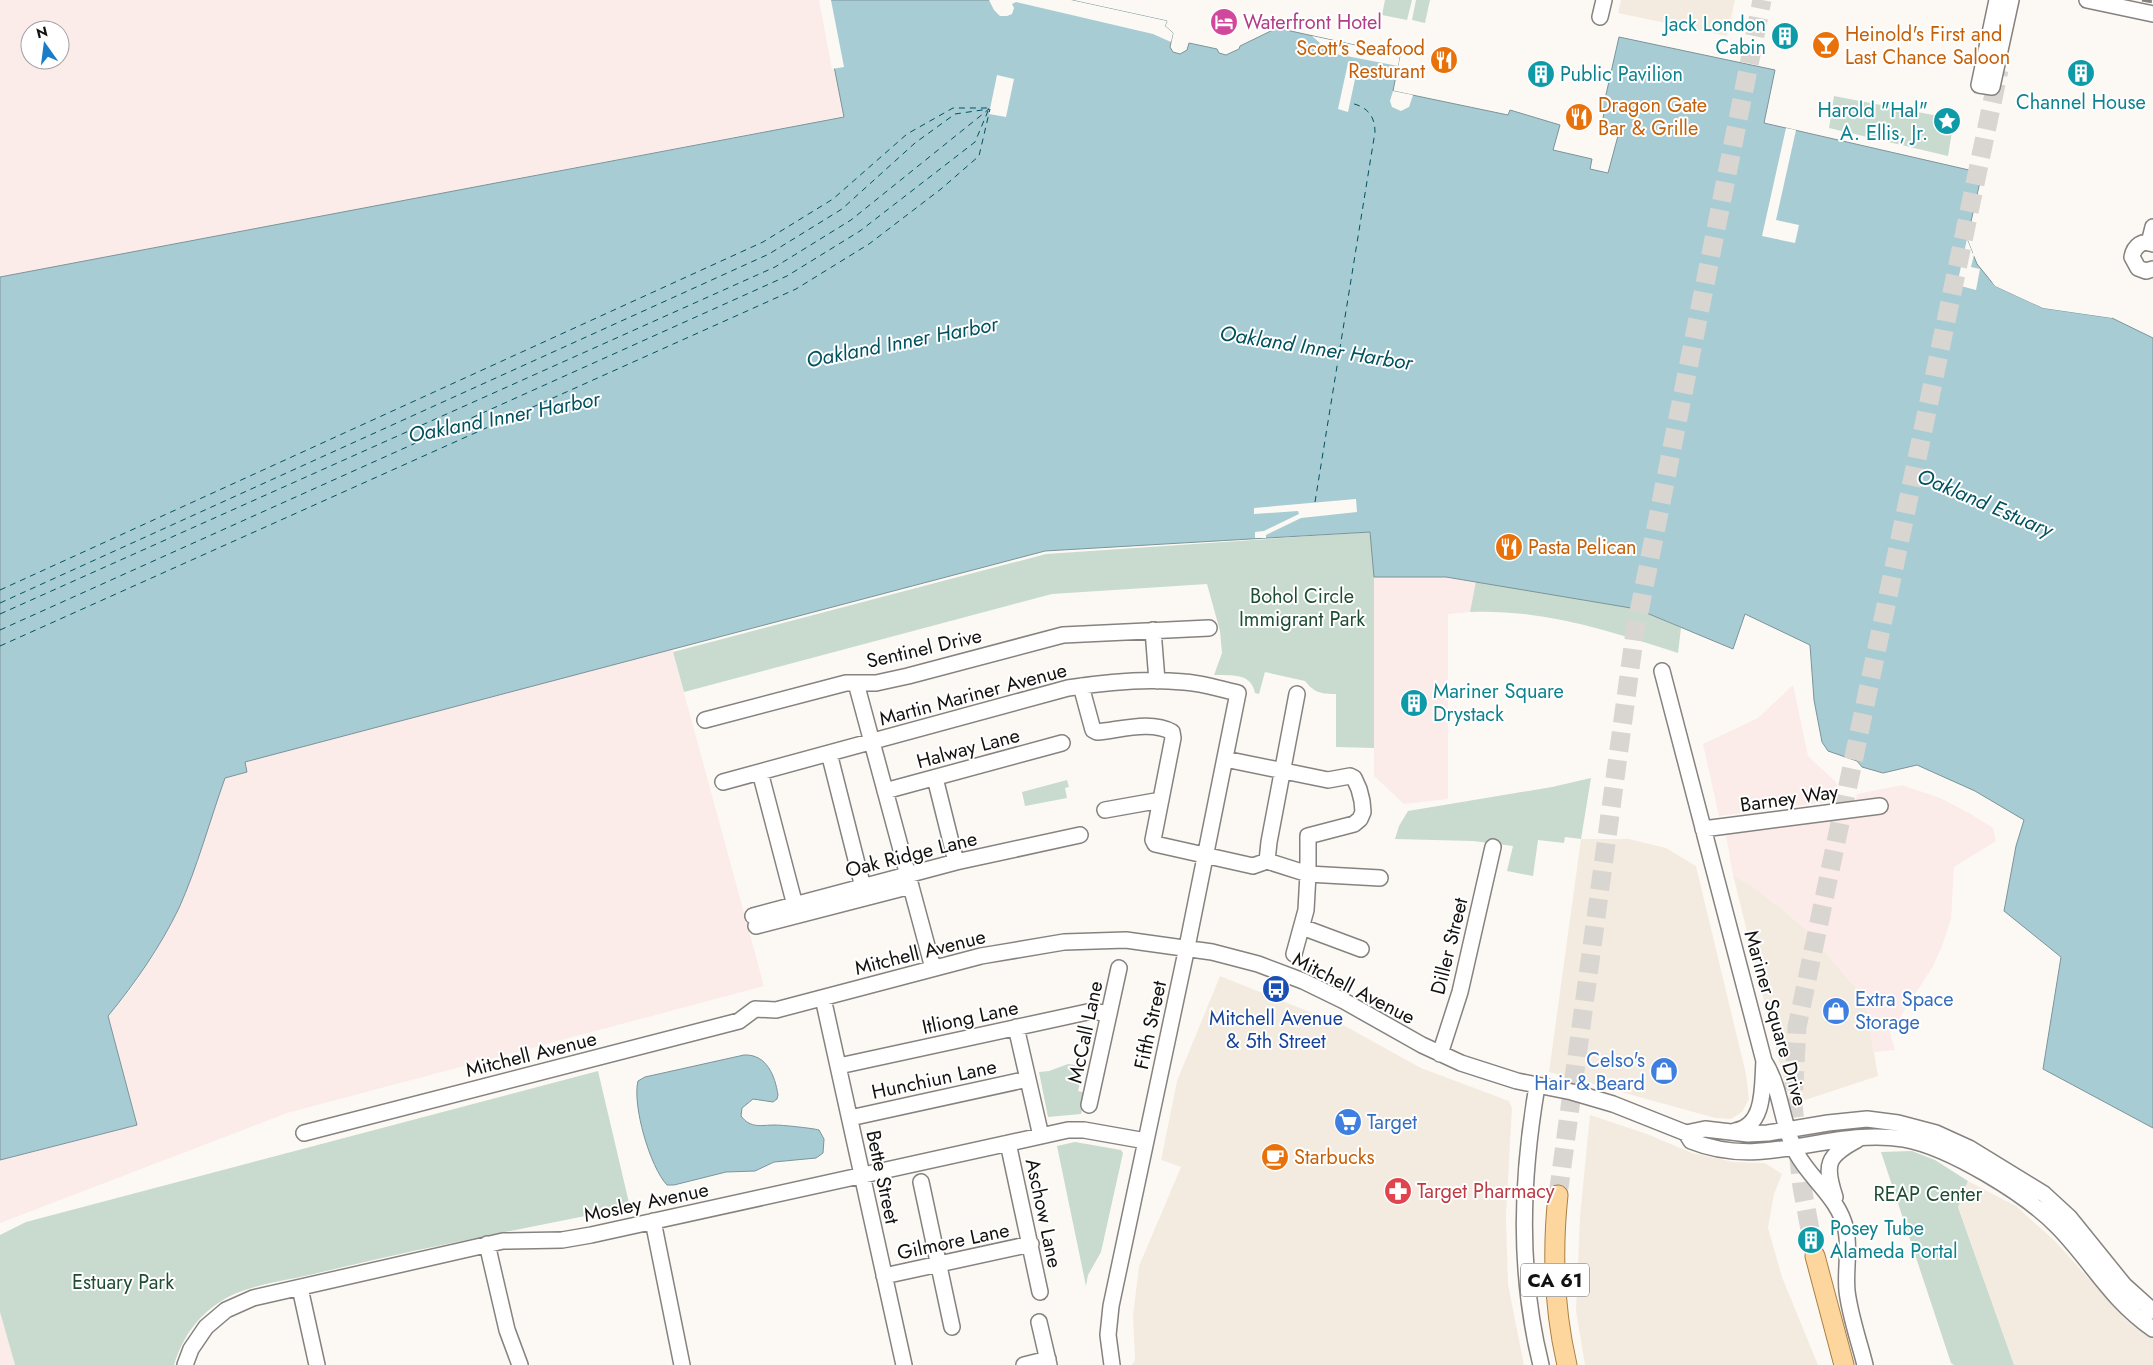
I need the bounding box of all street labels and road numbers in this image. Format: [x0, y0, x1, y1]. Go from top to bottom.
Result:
street label: Sentinel Drive [864, 621, 985, 676]
street label: Martin Mariner Avenue [876, 655, 1070, 733]
street label: Halway Lane [913, 721, 1023, 776]
street label: Barney Way [1738, 777, 1840, 820]
street label: Oak Ridge Lane [842, 824, 980, 885]
street label: Diller Street [1423, 894, 1476, 998]
street label: Mitchell Avenue [852, 922, 989, 983]
street label: Mariner Square Drive [1737, 927, 1814, 1109]
street label: Mitchell Avenue [1287, 945, 1420, 1032]
street label: McCall Lane [1061, 978, 1110, 1086]
street label: Fifth Street [1127, 978, 1174, 1072]
street label: Itliong Lane [919, 993, 1021, 1042]
street label: Mitchell Avenue [463, 1024, 600, 1085]
street label: Hunchiun Lane [869, 1052, 999, 1107]
street label: Bette Street [858, 1128, 907, 1227]
street label: Aschow Lane [1018, 1156, 1069, 1270]
street label: Mosley Avenue [581, 1175, 711, 1230]
street label: Gilmore Lane [894, 1215, 1012, 1268]
road number: CA 61 [1521, 1264, 1589, 1296]

